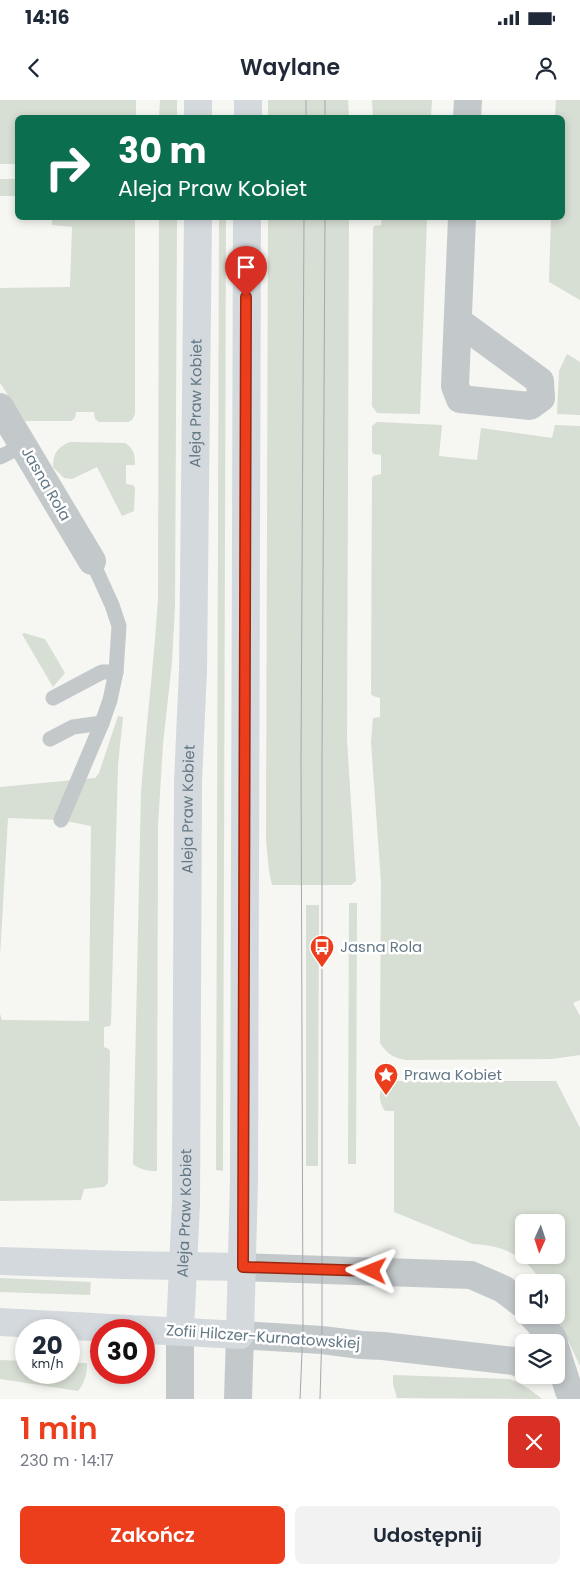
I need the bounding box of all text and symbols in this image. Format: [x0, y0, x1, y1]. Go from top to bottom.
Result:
text: 14:16 [25, 4, 70, 31]
text: Waylane [240, 52, 340, 83]
icon: back [20, 54, 48, 82]
icon: person [532, 54, 560, 82]
text: 30 m [118, 126, 206, 175]
icon: right [35, 135, 100, 200]
text: Aleja Praw Kobiet [118, 173, 307, 204]
pin [225, 246, 267, 297]
icon: arrive [232, 253, 260, 281]
street label: Aleja Praw Kobiet [184, 339, 207, 468]
street label: Jasna Rola [17, 443, 76, 525]
street label: Aleja Praw Kobiet [177, 744, 200, 874]
bus stop icon: Jasna Rola [309, 934, 335, 968]
place label: Jasna Rola [340, 936, 422, 957]
place icon: Prawa Kobiet [373, 1062, 399, 1096]
place label: Prawa Kobiet [404, 1064, 502, 1085]
street label: Aleja Praw Kobiet [172, 1149, 196, 1278]
north arrow [515, 1214, 565, 1264]
map controls [515, 1214, 565, 1384]
position arrow [345, 1244, 397, 1296]
button: sound [515, 1274, 565, 1324]
speed limit sign: 30 [90, 1319, 155, 1384]
street label: Zofii Hilczer-Kurnatowskiej [165, 1319, 361, 1354]
text: 20 [32, 1328, 63, 1363]
button: layers [515, 1334, 565, 1384]
text: km/h [32, 1355, 63, 1372]
text: 1 min [20, 1407, 98, 1450]
button: close [508, 1416, 560, 1468]
text: 230 m · 14:17 [20, 1449, 114, 1472]
button: Zakończ [20, 1506, 285, 1564]
button: Udostępnij [295, 1506, 560, 1564]

